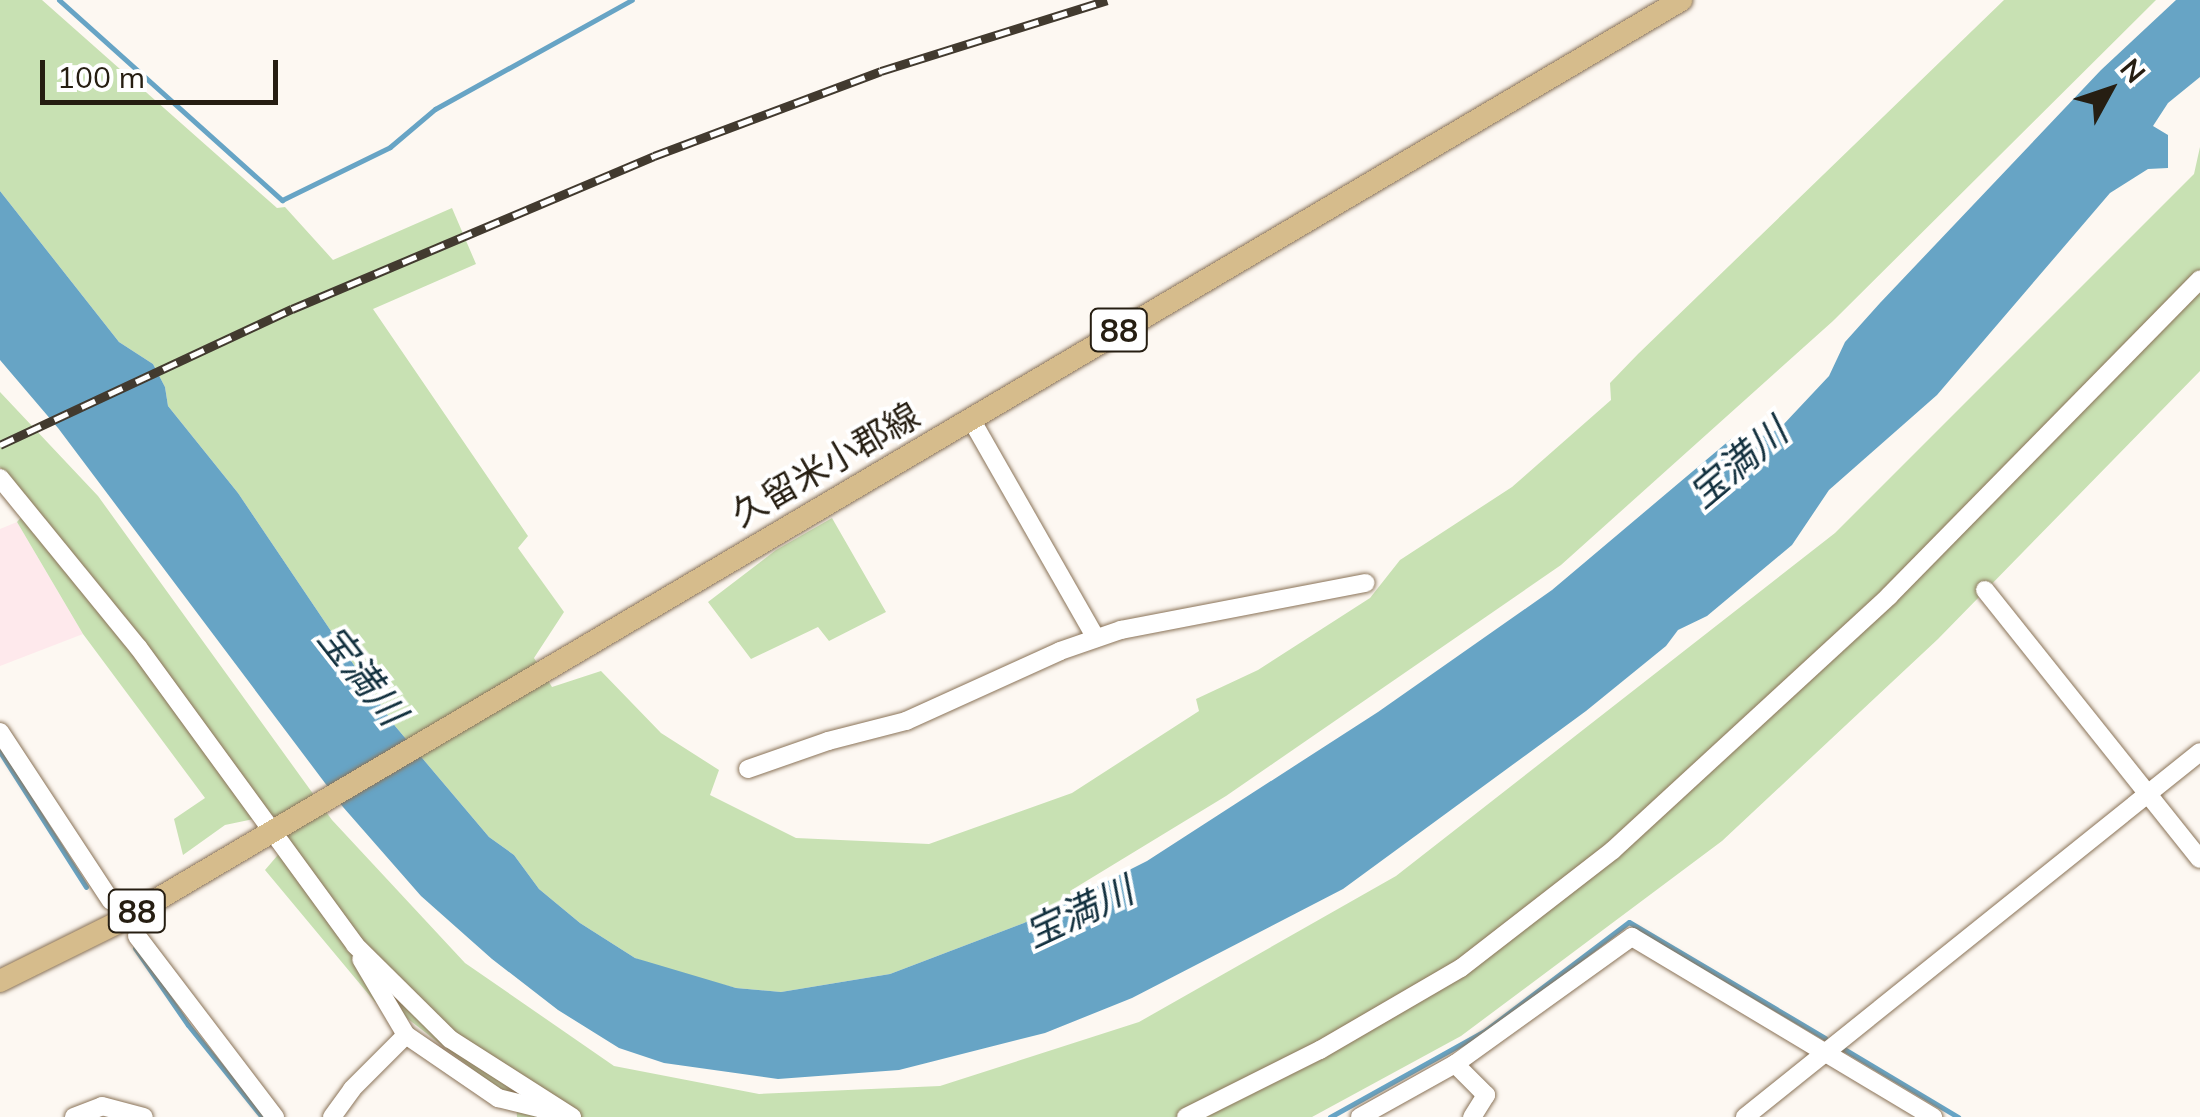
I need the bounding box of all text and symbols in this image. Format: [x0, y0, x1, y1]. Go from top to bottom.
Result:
scale bar [45, 40, 282, 102]
north arrow [2060, 40, 2160, 140]
text: N [2113, 51, 2154, 90]
text: 100 m [57, 58, 145, 96]
road number: 88 [1089, 303, 1149, 357]
street label: 久留米小郡線 [724, 393, 926, 535]
water label: 宝満川 [1680, 409, 1796, 517]
water label: 宝満川 [309, 616, 415, 734]
water label: 宝満川 [1018, 867, 1140, 957]
road number: 88 [107, 884, 167, 938]

